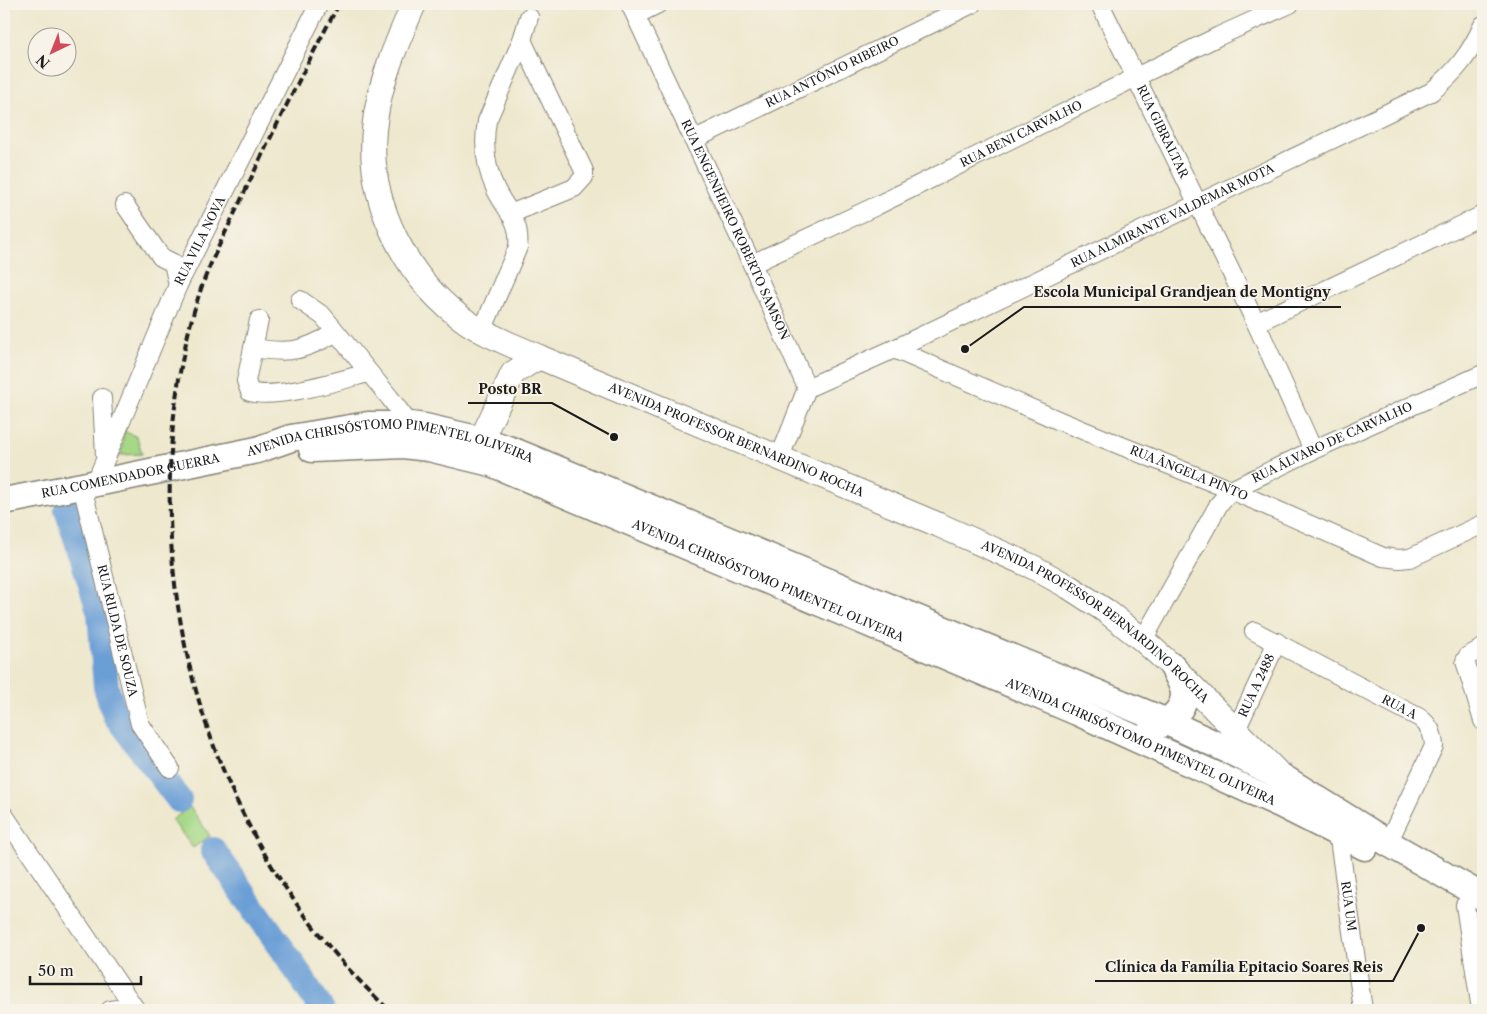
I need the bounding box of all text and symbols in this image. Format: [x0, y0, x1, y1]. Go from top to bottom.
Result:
north arrow [28, 28, 78, 78]
street label: RUA ANTÔNIO RIBEIRO [763, 33, 901, 111]
text: N [33, 51, 54, 72]
street label: RUA GIBRALTAR [1134, 82, 1192, 181]
street label: RUA BENI CARVALHO [957, 97, 1085, 170]
street label: RUA ENGENHEIRO ROBERTO SAMSON [678, 117, 793, 342]
street label: RUA ALMIRANTE VALDEMAR MOTA [1068, 160, 1277, 270]
street label: RUA VILA NOVA [171, 193, 229, 288]
callout: Escola Municipal Grandjean de Montigny [1024, 278, 1341, 307]
text: Escola Municipal Grandjean de Montigny [1033, 283, 1331, 301]
callout: Posto BR [468, 374, 552, 403]
street label: AVENIDA PROFESSOR BERNARDINO ROCHA [606, 379, 867, 500]
text: Posto BR [478, 380, 543, 398]
street label: RUA ÁLVARO DE CARVALHO [1249, 399, 1415, 486]
street label: AVENIDA CHRISÓSTOMO PIMENTEL OLIVEIRA [245, 417, 537, 466]
street label: RUA ÂNGELA PINTO [1128, 442, 1250, 504]
street label: RUA COMENDADOR GUERRA [40, 450, 222, 501]
street label: AVENIDA CHRISÓSTOMO PIMENTEL OLIVEIRA [629, 515, 907, 645]
street label: AVENIDA PROFESSOR BERNARDINO ROCHA [978, 537, 1213, 706]
street label: RUA RILDA DE SOUZA [94, 563, 141, 699]
street label: RUA A 2488 [1235, 651, 1277, 720]
street label: AVENIDA CHRISÓSTOMO PIMENTEL OLIVEIRA [1003, 674, 1279, 809]
street label: RUA A [1379, 691, 1421, 723]
street label: RUA UM [1338, 880, 1360, 932]
callout: Clínica da Família Epitacio Soares Reis [1095, 952, 1393, 981]
scale bar [30, 954, 141, 986]
text: Clínica da Família Epitacio Soares Reis [1105, 958, 1383, 976]
text: 50 m [38, 961, 74, 980]

